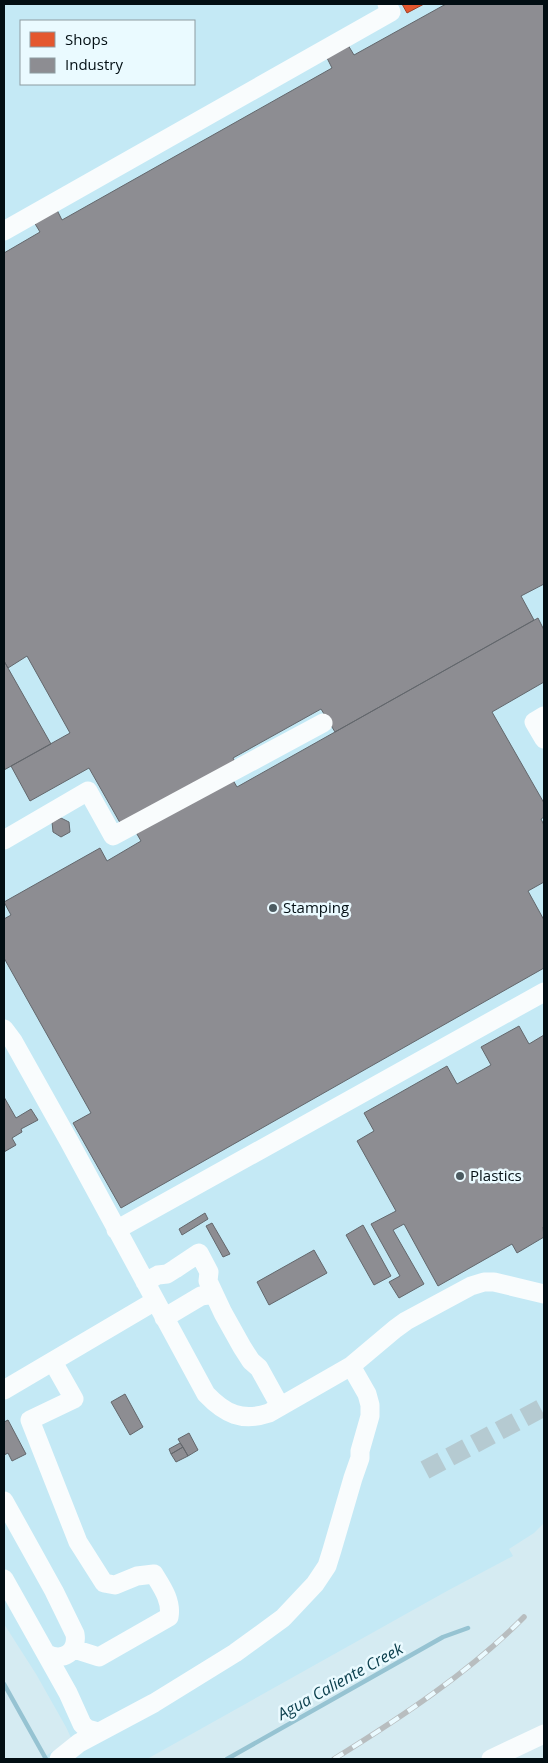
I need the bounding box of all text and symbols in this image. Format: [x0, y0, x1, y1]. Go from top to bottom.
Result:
legend [20, 20, 195, 85]
text: Shops [65, 29, 108, 49]
text: Industry [65, 54, 123, 74]
place label: Stamping [283, 897, 349, 917]
marker: Stamping [267, 902, 279, 914]
place label: Plastics [470, 1165, 522, 1185]
marker: Plastics [454, 1170, 466, 1182]
water label: Agua Caliente Creek [272, 1637, 408, 1725]

